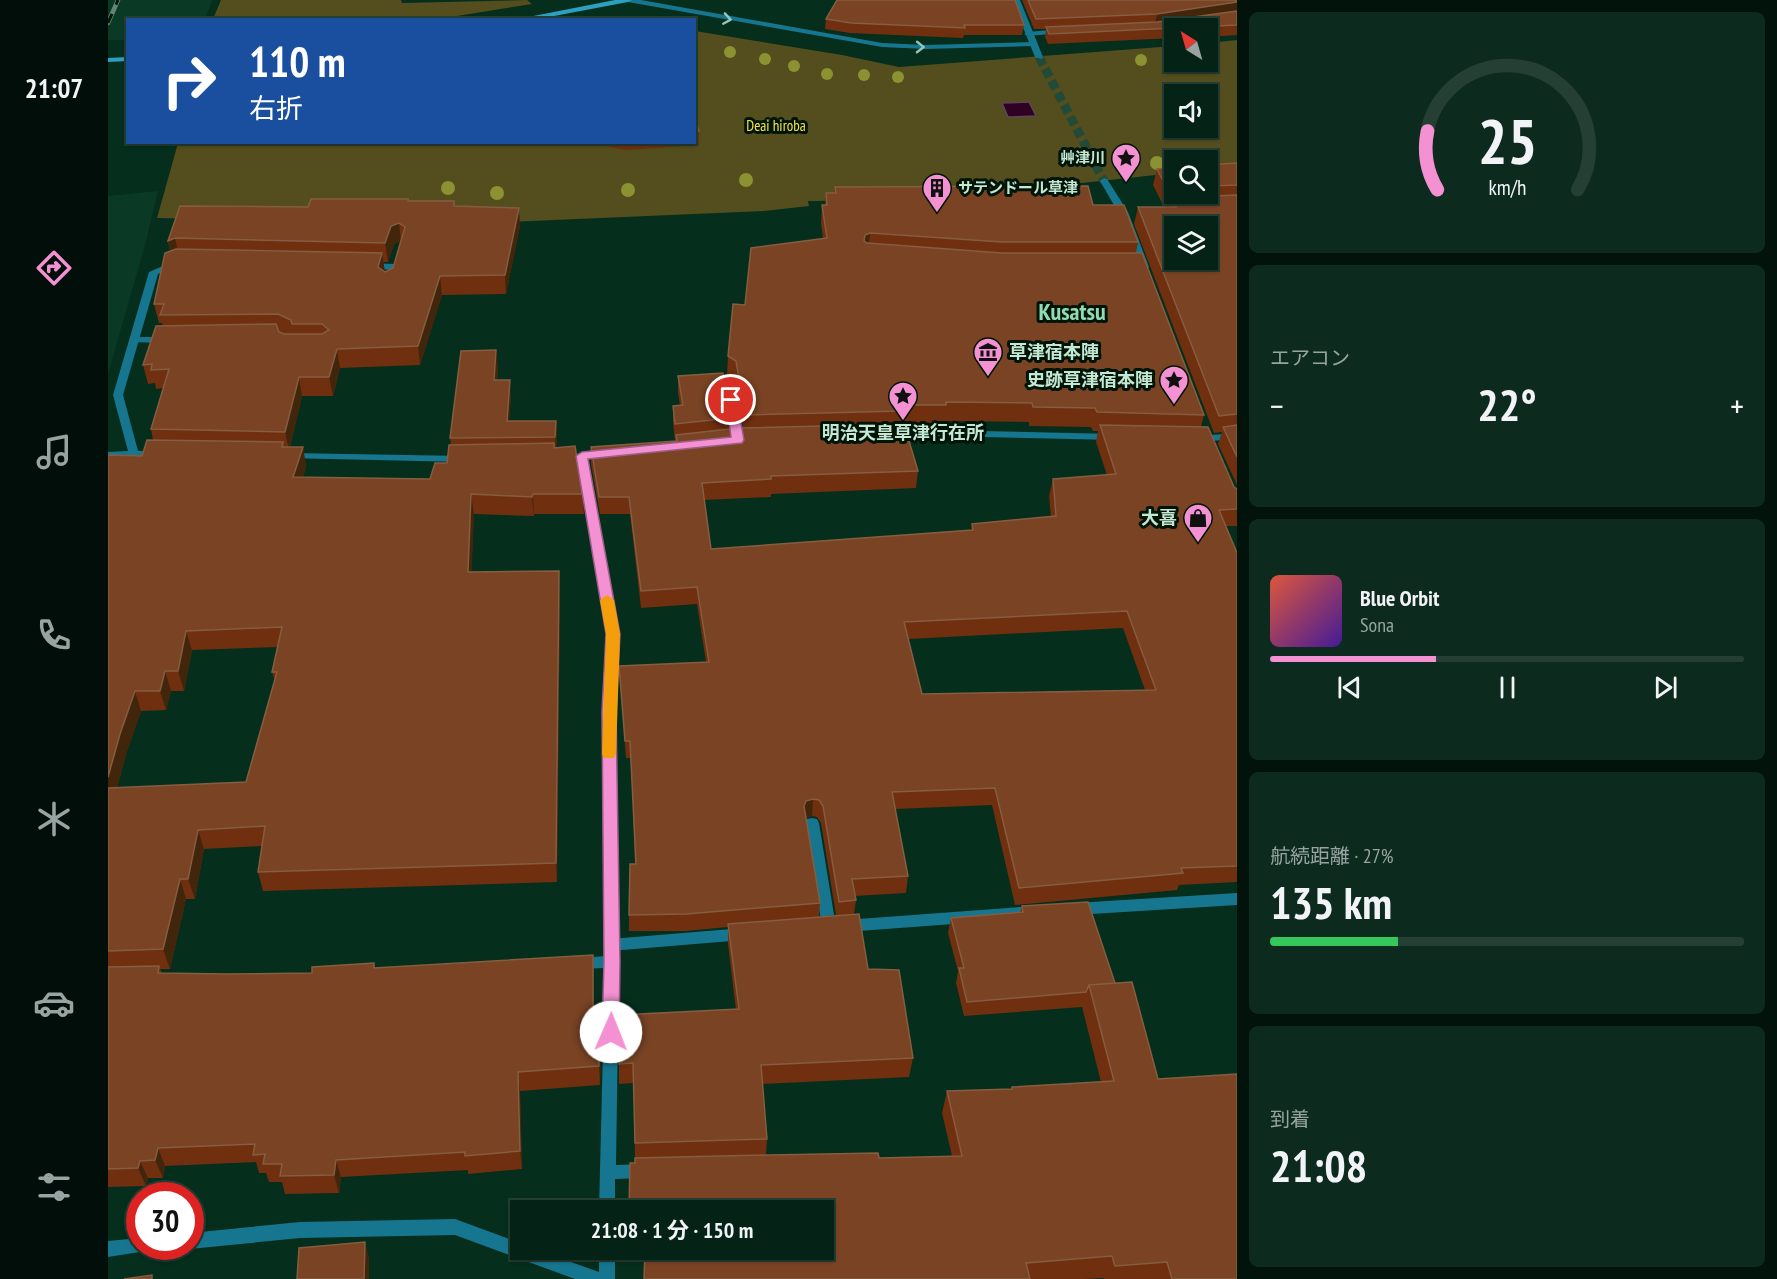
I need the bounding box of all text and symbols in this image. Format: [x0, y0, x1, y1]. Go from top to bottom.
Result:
one-way arrow [722, 12, 732, 25]
north arrow [1164, 18, 1218, 72]
map controls [1164, 18, 1218, 270]
text: 110 m [249, 34, 346, 89]
one-way arrow [915, 41, 924, 53]
icon: right [150, 42, 228, 120]
text: 21:07 [25, 71, 83, 105]
button: sound [1164, 84, 1218, 138]
text: 右折 [249, 91, 303, 125]
text: 25 [1477, 100, 1537, 181]
park label: Deai hiroba [746, 116, 806, 135]
place icon: 艸津川 [1110, 142, 1142, 184]
place label: 艸津川 [1060, 148, 1105, 167]
button: search [1164, 150, 1218, 204]
building icon: サテンドール草津 [921, 172, 953, 214]
text: km/h [1488, 173, 1526, 201]
place label: サテンドール草津 [958, 178, 1078, 197]
button: layers [1164, 216, 1218, 270]
icon: directions [33, 247, 75, 289]
district label: Kusatsu [1038, 296, 1106, 327]
museum icon: 草津宿本陣 [972, 336, 1004, 378]
place label: 草津宿本陣 [1009, 340, 1099, 363]
text: エアコン [1270, 345, 1350, 371]
place icon: 史跡草津宿本陣 [1158, 364, 1190, 406]
place label: 史跡草津宿本陣 [1027, 368, 1153, 391]
pin [705, 374, 756, 425]
text: 22° [1477, 375, 1537, 433]
place icon: 明治天皇草津行在所 [887, 380, 919, 422]
icon: arrive [714, 383, 747, 416]
text: − [1270, 384, 1284, 427]
text: + [1730, 384, 1744, 427]
place label: 明治天皇草津行在所 [822, 421, 984, 444]
icon: music [33, 431, 75, 473]
shop icon: 大喜 [1182, 502, 1214, 544]
place label: 大喜 [1141, 506, 1177, 529]
text: Blue Orbit [1360, 584, 1439, 612]
text: Sona [1360, 612, 1394, 638]
icon: phone [33, 614, 75, 656]
icon: previous [1333, 671, 1366, 704]
icon: pause [1491, 671, 1524, 704]
icon: next [1649, 671, 1682, 704]
icon: climate [33, 798, 75, 840]
text: 航続距離 · 27% [1270, 843, 1393, 869]
text: 135 km [1270, 873, 1392, 931]
icon: car [33, 982, 75, 1024]
position arrow [579, 1000, 643, 1064]
text: 到着 [1270, 1106, 1310, 1132]
text: 21:08 [1270, 1136, 1367, 1194]
icon: filters [33, 1166, 75, 1208]
speed limit sign: 30 [126, 1182, 204, 1260]
text: 21:08 · 1 分 · 150 m [591, 1216, 753, 1244]

